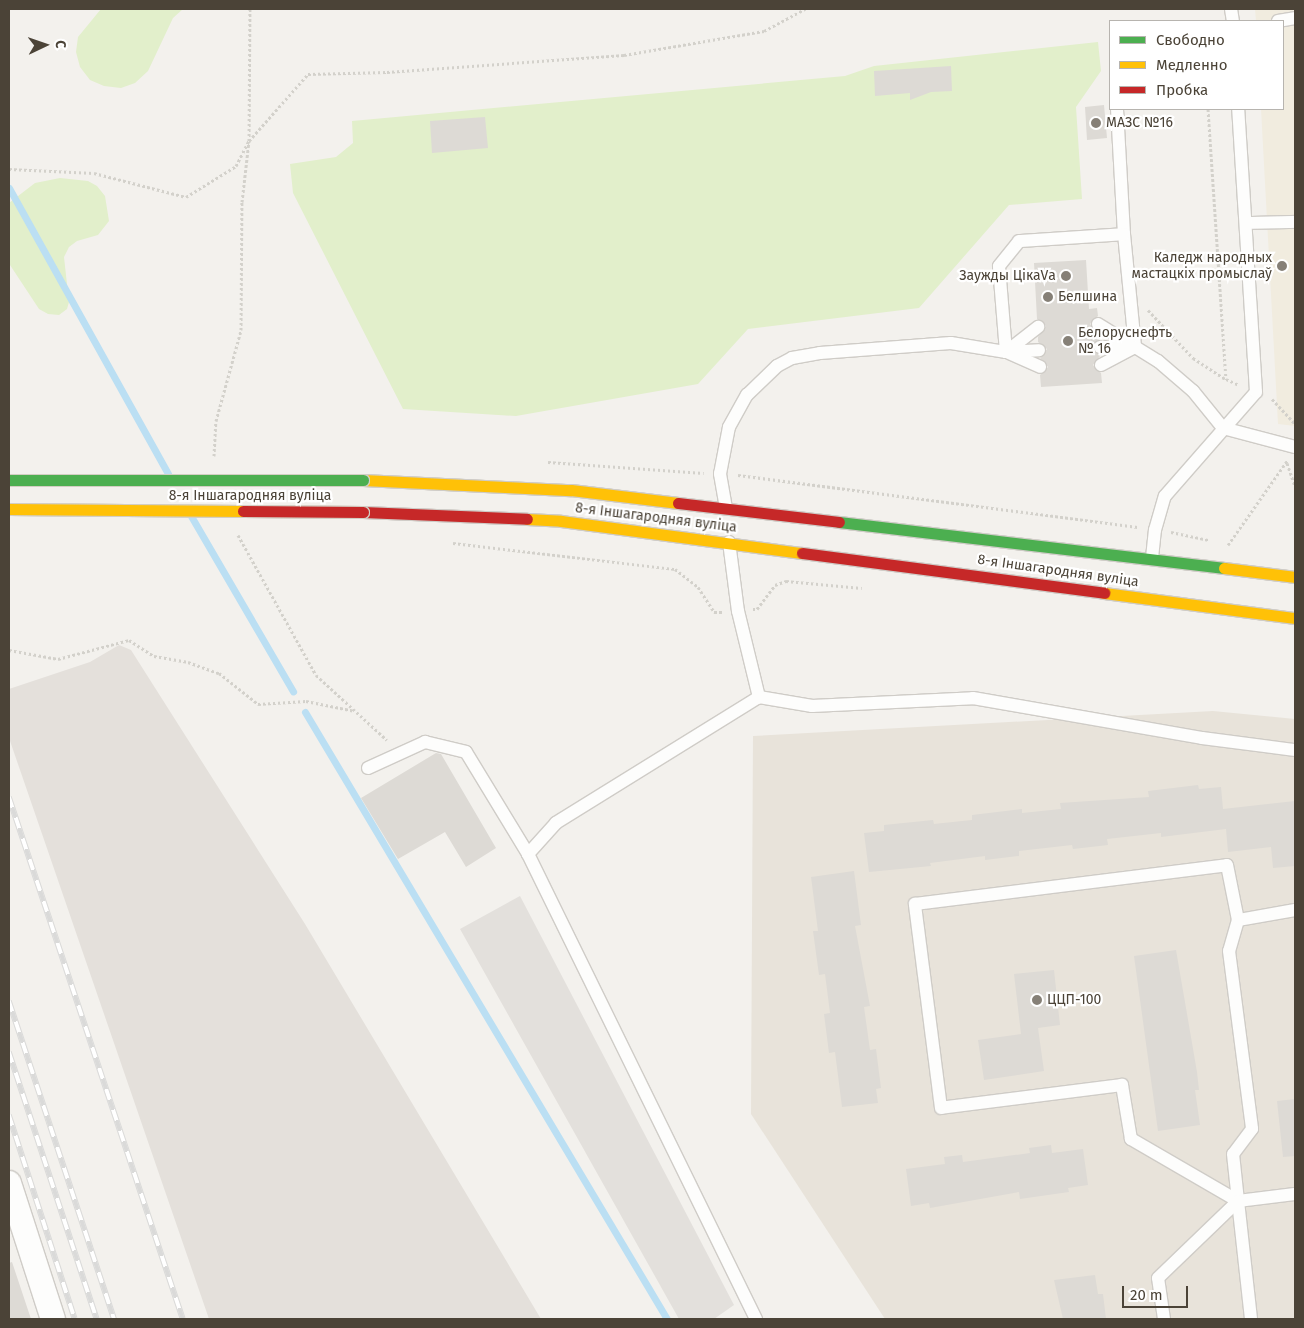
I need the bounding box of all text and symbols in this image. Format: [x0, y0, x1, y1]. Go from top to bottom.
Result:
north arrow [20, 20, 70, 70]
legend [1109, 20, 1284, 110]
text: Свободно [1156, 31, 1225, 49]
text: С [52, 40, 69, 49]
text: Медленно [1156, 56, 1228, 74]
text: Пробка [1156, 81, 1208, 99]
place label: МАЗС №16 [1106, 115, 1173, 131]
marker: МАЗС №16 [1090, 117, 1102, 129]
place label: Каледж народных мастацкіх промыслаў [1132, 250, 1272, 282]
marker: Каледж народных мастацкіх промыслаў [1276, 260, 1288, 272]
place label: Заужды ЦікаVа [959, 268, 1056, 284]
marker: Заужды ЦікаVа [1060, 270, 1072, 282]
place label: Белшина [1058, 289, 1117, 305]
marker: Белшина [1042, 291, 1054, 303]
place label: Белоруснефть № 16 [1078, 325, 1172, 358]
marker: Белоруснефть № 16 [1062, 335, 1074, 347]
street label: 8-я Іншагародняя вуліца [169, 488, 331, 504]
street label: 8-я Іншагародняя вуліца [574, 500, 738, 536]
street label: 8-я Іншагародняя вуліца [976, 551, 1140, 591]
place label: ЦЦП-100 [1047, 992, 1101, 1008]
marker: ЦЦП-100 [1031, 994, 1043, 1006]
scale bar [1124, 1276, 1190, 1308]
text: 20 m [1130, 1286, 1163, 1304]

